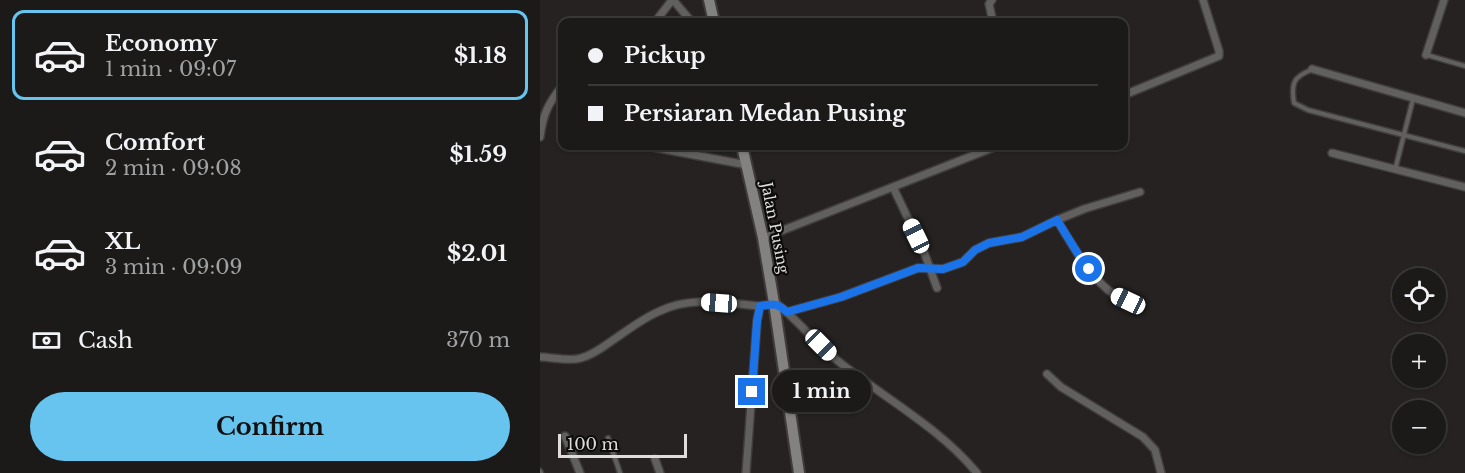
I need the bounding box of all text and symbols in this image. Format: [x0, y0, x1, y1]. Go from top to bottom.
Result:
icon: car [33, 28, 87, 82]
text: Economy [105, 30, 217, 57]
text: $1.18 [454, 42, 507, 69]
text: Pickup [624, 42, 706, 69]
text: 1 min · 09:07 [105, 57, 236, 81]
text: Persiaran Medan Pusing [624, 100, 906, 127]
icon: car [33, 127, 87, 181]
text: Comfort [105, 129, 205, 156]
text: $1.59 [450, 141, 507, 168]
text: 2 min · 09:08 [105, 156, 242, 180]
street label: Jalan Pusing [757, 178, 794, 276]
car [900, 216, 932, 256]
icon: car [33, 226, 87, 280]
text: XL [105, 228, 140, 255]
text: $2.01 [447, 240, 507, 267]
text: 3 min · 09:09 [105, 255, 242, 279]
route start [1075, 255, 1102, 282]
map controls [1392, 268, 1446, 454]
button: locate [1392, 268, 1446, 322]
car [1108, 285, 1148, 317]
car [700, 293, 738, 313]
icon: cash [30, 324, 63, 357]
car [802, 326, 840, 364]
text: Cash [78, 327, 133, 354]
text: 370 m [446, 328, 510, 352]
button: + [1392, 334, 1446, 388]
callout: 1 min [773, 371, 872, 413]
route end [738, 378, 765, 405]
text: 1 min [793, 379, 850, 403]
button: Confirm [30, 392, 510, 461]
button: − [1392, 400, 1446, 454]
scale bar [558, 431, 687, 458]
text: 100 m [567, 434, 619, 454]

